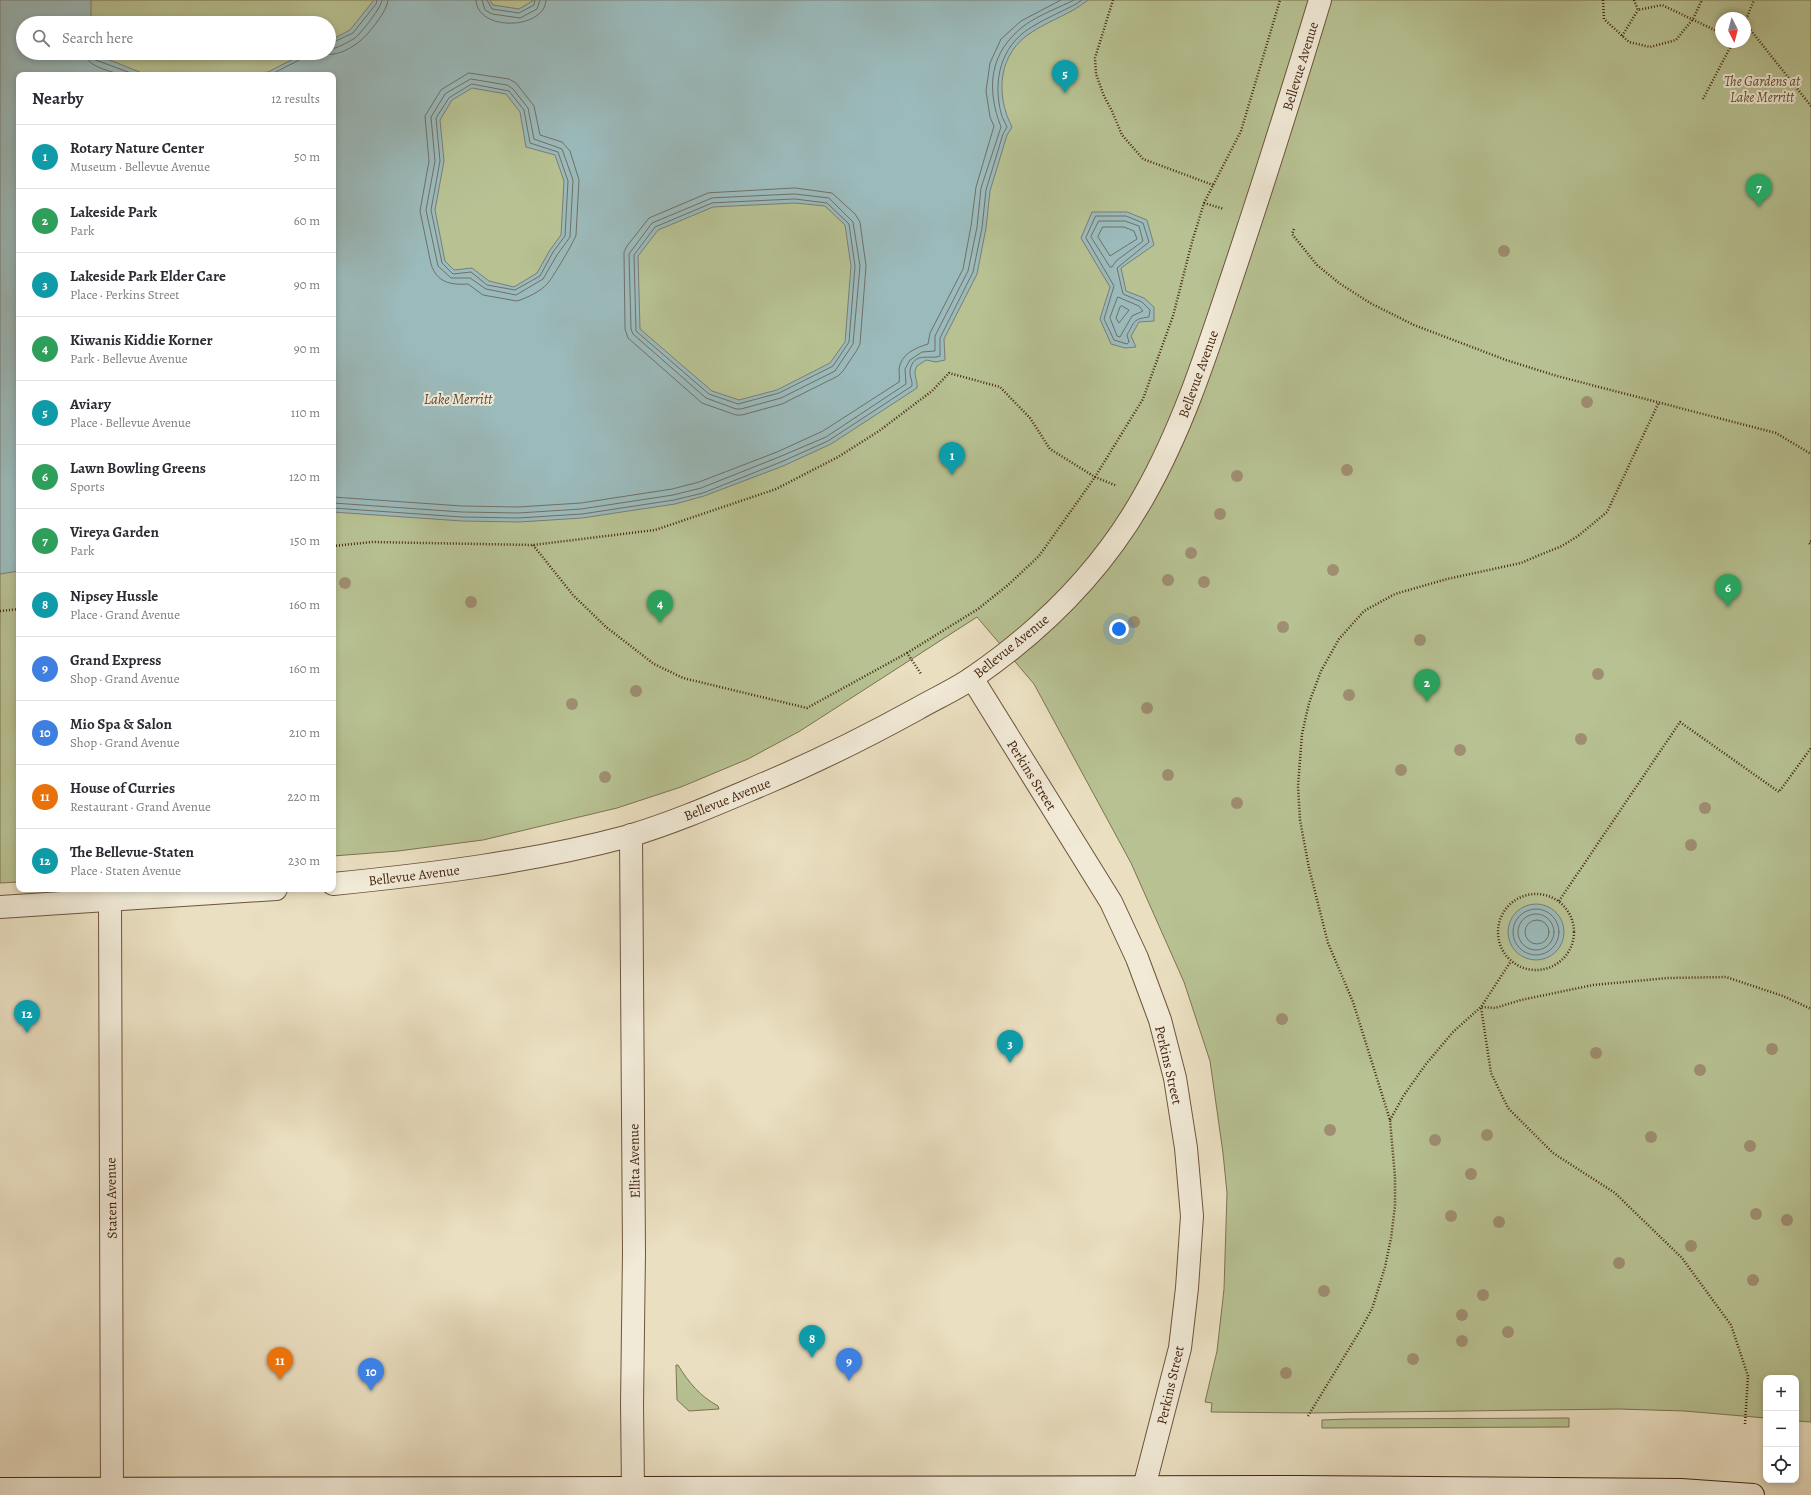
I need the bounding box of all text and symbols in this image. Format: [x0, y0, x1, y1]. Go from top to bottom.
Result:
north arrow [1715, 12, 1751, 48]
search box [16, 16, 336, 60]
street label: Bellevue Avenue [1278, 19, 1323, 113]
icon: search [30, 27, 52, 49]
text: Search here [62, 28, 133, 48]
pin: 5 [1052, 60, 1078, 93]
park label: The Gardens at Lake Merritt [1724, 72, 1801, 107]
text: Nearby [32, 87, 83, 110]
text: 12 results [271, 90, 320, 107]
text: Rotary Nature Center [70, 138, 204, 158]
text: 1 [43, 148, 47, 165]
text: 50 m [294, 148, 320, 165]
text: Museum · Bellevue Avenue [70, 158, 210, 175]
pin: 7 [1746, 174, 1772, 207]
text: Lakeside Park [70, 202, 157, 222]
text: 2 [42, 212, 48, 229]
text: 60 m [294, 212, 320, 229]
text: Park [70, 222, 94, 239]
text: Lakeside Park Elder Care [70, 266, 226, 286]
text: 3 [42, 276, 48, 293]
text: 90 m [294, 276, 320, 293]
text: Place · Perkins Street [70, 286, 180, 303]
street label: Bellevue Avenue [1174, 328, 1223, 421]
text: Kiwanis Kiddie Korner [70, 330, 213, 350]
text: 4 [42, 340, 48, 357]
text: 90 m [294, 340, 320, 357]
text: Park · Bellevue Avenue [70, 350, 188, 367]
water label: Lake Merritt [424, 389, 493, 409]
text: Aviary [70, 394, 111, 414]
text: 5 [42, 404, 48, 421]
text: 110 m [291, 404, 320, 421]
text: Place · Bellevue Avenue [70, 414, 191, 431]
pin: 1 [939, 442, 965, 475]
text: Lawn Bowling Greens [70, 458, 206, 478]
text: 6 [42, 468, 48, 485]
text: 120 m [289, 468, 320, 485]
text: Sports [70, 478, 105, 495]
text: Vireya Garden [70, 522, 159, 542]
text: 7 [42, 532, 48, 549]
text: 150 m [290, 532, 320, 549]
text: Park [70, 542, 94, 559]
pin: 6 [1715, 574, 1741, 607]
text: Nipsey Hussle [70, 586, 158, 606]
pin: 4 [647, 590, 673, 623]
text: 8 [42, 596, 48, 613]
text: 160 m [289, 596, 320, 613]
text: Place · Grand Avenue [70, 606, 180, 623]
street label: Bellevue Avenue [970, 610, 1053, 683]
your location [1109, 619, 1129, 639]
text: Grand Express [70, 650, 162, 670]
text: 9 [42, 660, 48, 677]
text: 160 m [289, 660, 320, 677]
pin: 2 [1414, 669, 1440, 702]
text: Shop · Grand Avenue [70, 670, 179, 687]
text: Mio Spa & Salon [70, 714, 172, 734]
text: 10 [39, 724, 51, 741]
text: 210 m [289, 724, 320, 741]
text: Shop · Grand Avenue [70, 734, 179, 751]
street label: Perkins Street [1002, 736, 1061, 815]
street label: Bellevue Avenue [681, 773, 773, 826]
text: House of Curries [70, 778, 175, 798]
text: 11 [40, 788, 50, 805]
text: 220 m [287, 788, 320, 805]
text: Restaurant · Grand Avenue [70, 798, 211, 815]
text: The Bellevue-Staten [70, 842, 194, 862]
text: 12 [40, 852, 50, 869]
text: 230 m [288, 852, 320, 869]
street label: Bellevue Avenue [367, 860, 461, 891]
text: Place · Staten Avenue [70, 862, 181, 879]
pin: 12 [14, 1000, 40, 1033]
street label: Perkins Street [1150, 1024, 1187, 1107]
pin: 3 [997, 1030, 1023, 1063]
street label: Ellita Avenue [624, 1123, 645, 1198]
street label: Staten Avenue [101, 1157, 122, 1239]
pin: 8 [799, 1325, 825, 1358]
street label: Perkins Street [1152, 1344, 1189, 1426]
pin: 11 [267, 1347, 293, 1380]
pin: 9 [836, 1348, 862, 1381]
pin: 10 [358, 1358, 384, 1391]
map controls [1763, 1375, 1799, 1483]
button: + [1763, 1375, 1799, 1411]
button: − [1763, 1411, 1799, 1447]
button: locate [1763, 1447, 1799, 1483]

